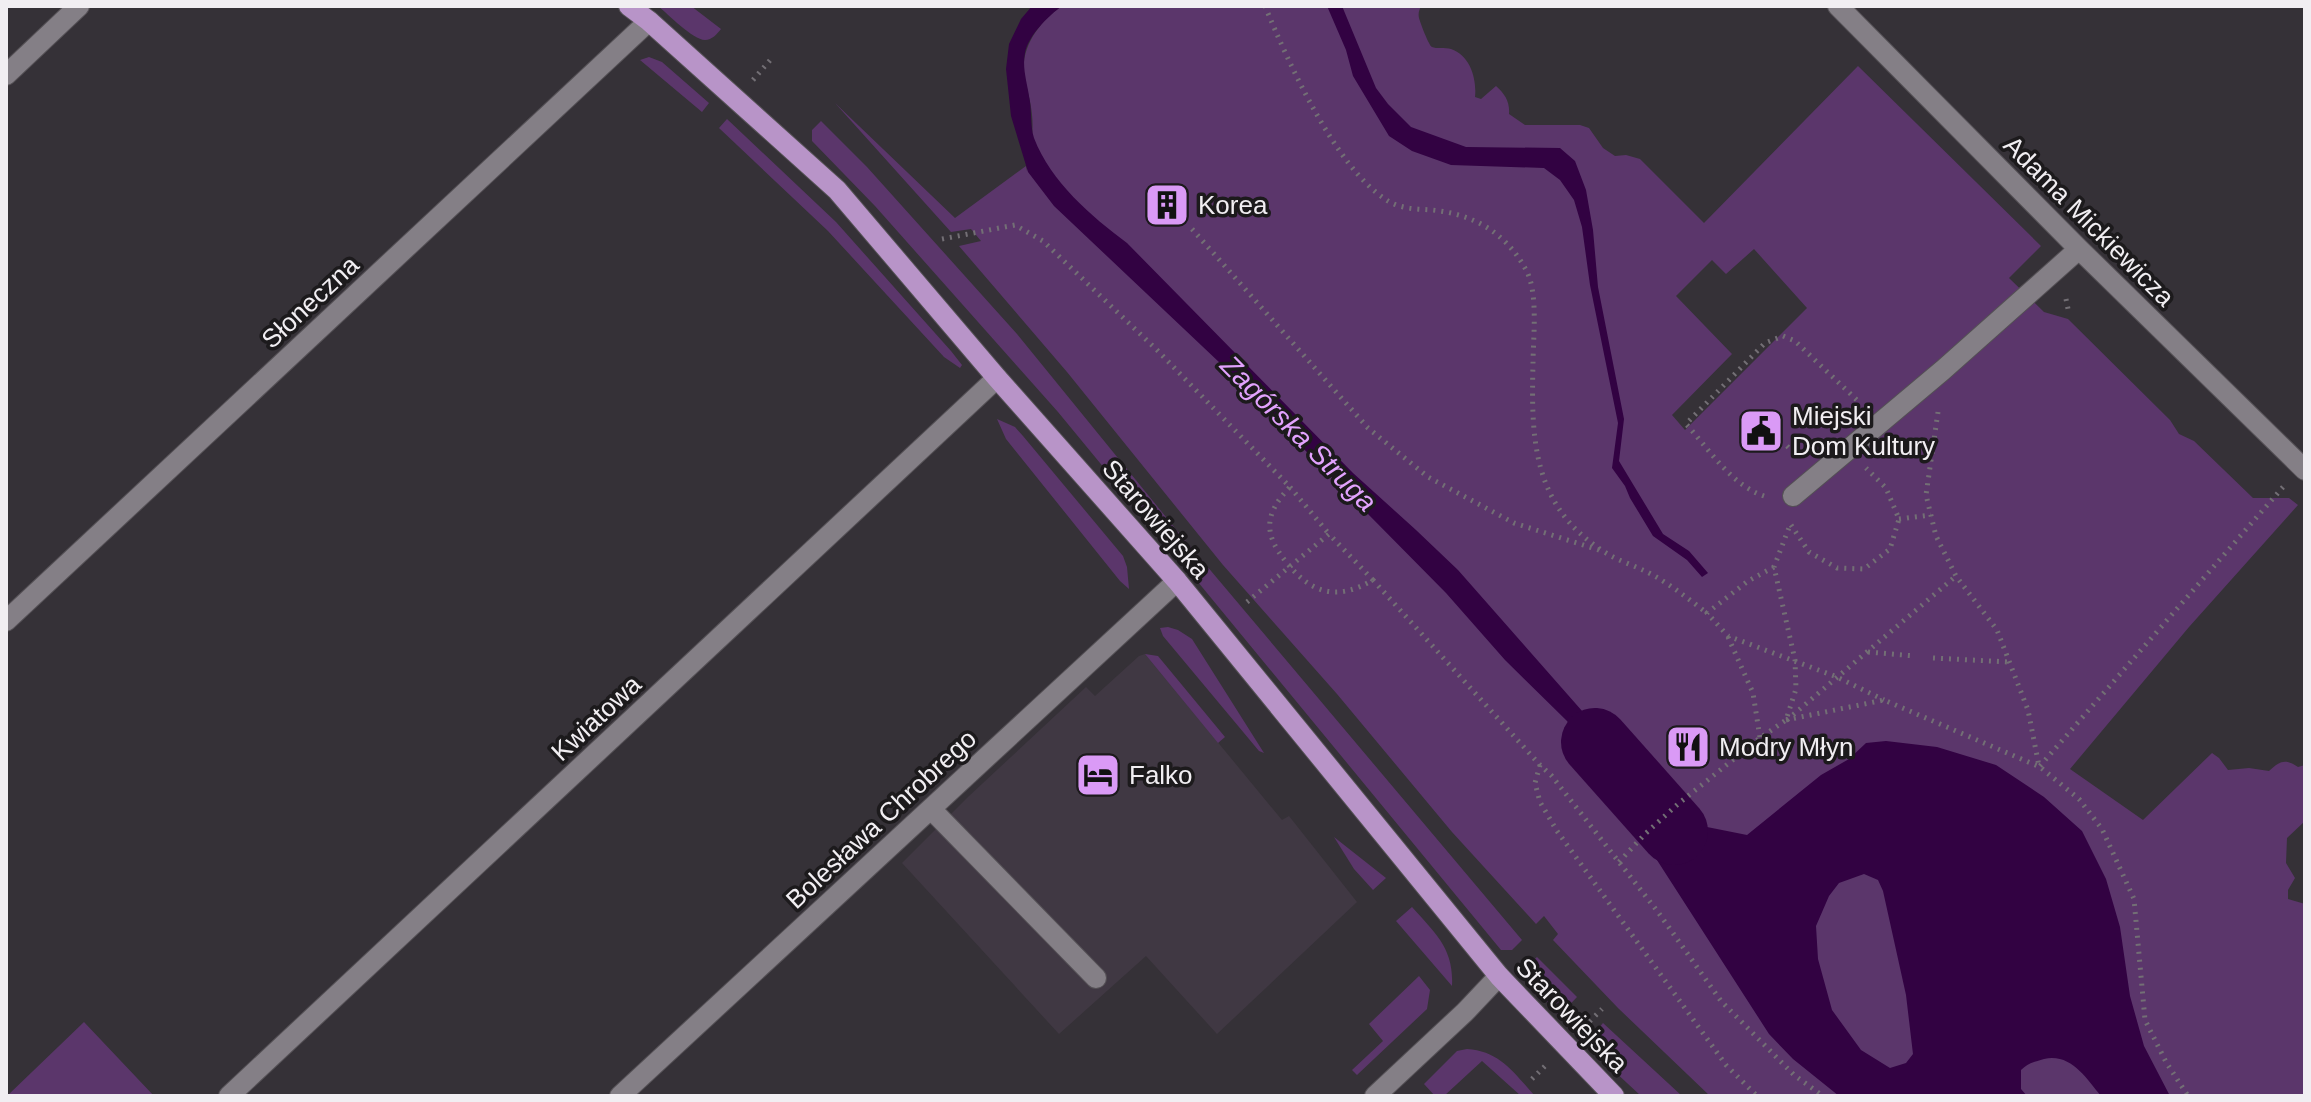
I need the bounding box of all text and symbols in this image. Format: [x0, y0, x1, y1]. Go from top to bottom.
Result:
street label: Adama Mickiewicza [1998, 130, 2181, 313]
building icon: Korea [1143, 181, 1191, 229]
place label: Korea [1198, 190, 1268, 220]
street label: Słoneczna [255, 249, 365, 354]
water label: Zagórska Struga [1214, 349, 1383, 517]
place label: Miejski Dom Kultury [1792, 401, 1935, 461]
public building icon: Miejski Dom Kultury [1737, 407, 1785, 455]
street label: Starowiejska [1096, 454, 1216, 585]
street label: Kwiatowa [545, 669, 647, 767]
street label: Bolesława Chrobrego [780, 723, 982, 915]
restaurant icon: Modry Młyn [1664, 723, 1712, 771]
place label: Modry Młyn [1719, 732, 1853, 762]
hotel icon: Falko [1074, 751, 1122, 799]
place label: Falko [1129, 760, 1193, 790]
street label: Starowiejska [1510, 952, 1634, 1079]

